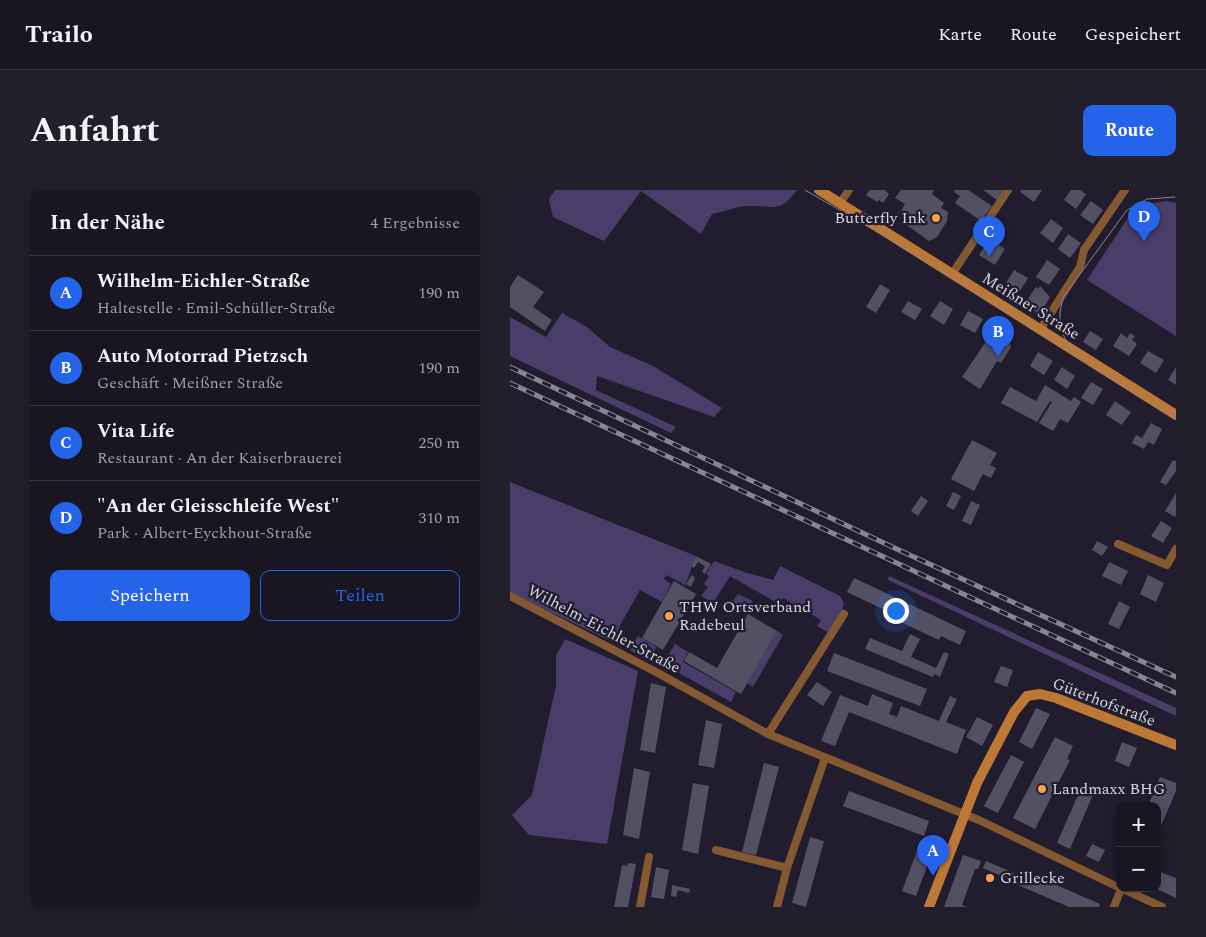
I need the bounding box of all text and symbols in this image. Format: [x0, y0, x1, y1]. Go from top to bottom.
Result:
text: Trailo [25, 17, 93, 53]
text: Karte [938, 21, 982, 48]
text: Route [1010, 21, 1057, 48]
text: Gespeichert [1085, 21, 1181, 48]
text: Anfahrt [30, 104, 160, 157]
button: Route [1083, 105, 1176, 156]
pin: D [1128, 201, 1160, 242]
place label: Butterfly Ink [835, 206, 926, 230]
text: In der Nähe [50, 207, 165, 239]
text: 4 Ergebnisse [370, 211, 460, 235]
marker: Butterfly Ink [930, 212, 942, 224]
pin: C [973, 216, 1005, 257]
street label: Meißner Straße [977, 266, 1085, 346]
text: Wilhelm-Eichler-Straße [97, 267, 310, 296]
text: A [60, 281, 72, 305]
text: 190 m [418, 281, 460, 305]
text: Haltestelle · Emil-Schüller-Straße [97, 296, 335, 320]
pin: B [982, 316, 1014, 357]
text: Auto Motorrad Pietzsch [97, 342, 308, 371]
text: B [60, 356, 72, 380]
text: 190 m [418, 356, 460, 380]
text: Geschäft · Meißner Straße [97, 371, 283, 395]
text: Vita Life [97, 417, 174, 446]
text: C [60, 431, 72, 455]
text: 250 m [418, 431, 460, 455]
text: Restaurant · An der Kaiserbrauerei [97, 446, 342, 470]
text: "An der Gleisschleife West" [97, 492, 339, 521]
text: D [60, 506, 72, 530]
text: 310 m [418, 506, 460, 530]
text: Park · Albert-Eyckhout-Straße [97, 521, 312, 545]
button: Speichern [50, 570, 250, 621]
button: Teilen [260, 570, 460, 621]
street label: Wilhelm-Eichler-Straße [523, 578, 685, 680]
place label: THW Ortsverband Radebeul [679, 595, 811, 637]
your location [883, 598, 909, 624]
marker: THW Ortsverband Radebeul [663, 610, 675, 622]
street label: Güterhofstraße [1049, 671, 1159, 733]
place label: Landmaxx BHG [1052, 777, 1165, 801]
marker: Landmaxx BHG [1036, 783, 1048, 795]
map controls [1116, 802, 1161, 892]
button: + [1116, 802, 1161, 847]
pin: A [917, 835, 949, 876]
button: − [1116, 847, 1161, 892]
place label: Grillecke [1000, 866, 1065, 890]
marker: Grillecke [984, 872, 996, 884]

